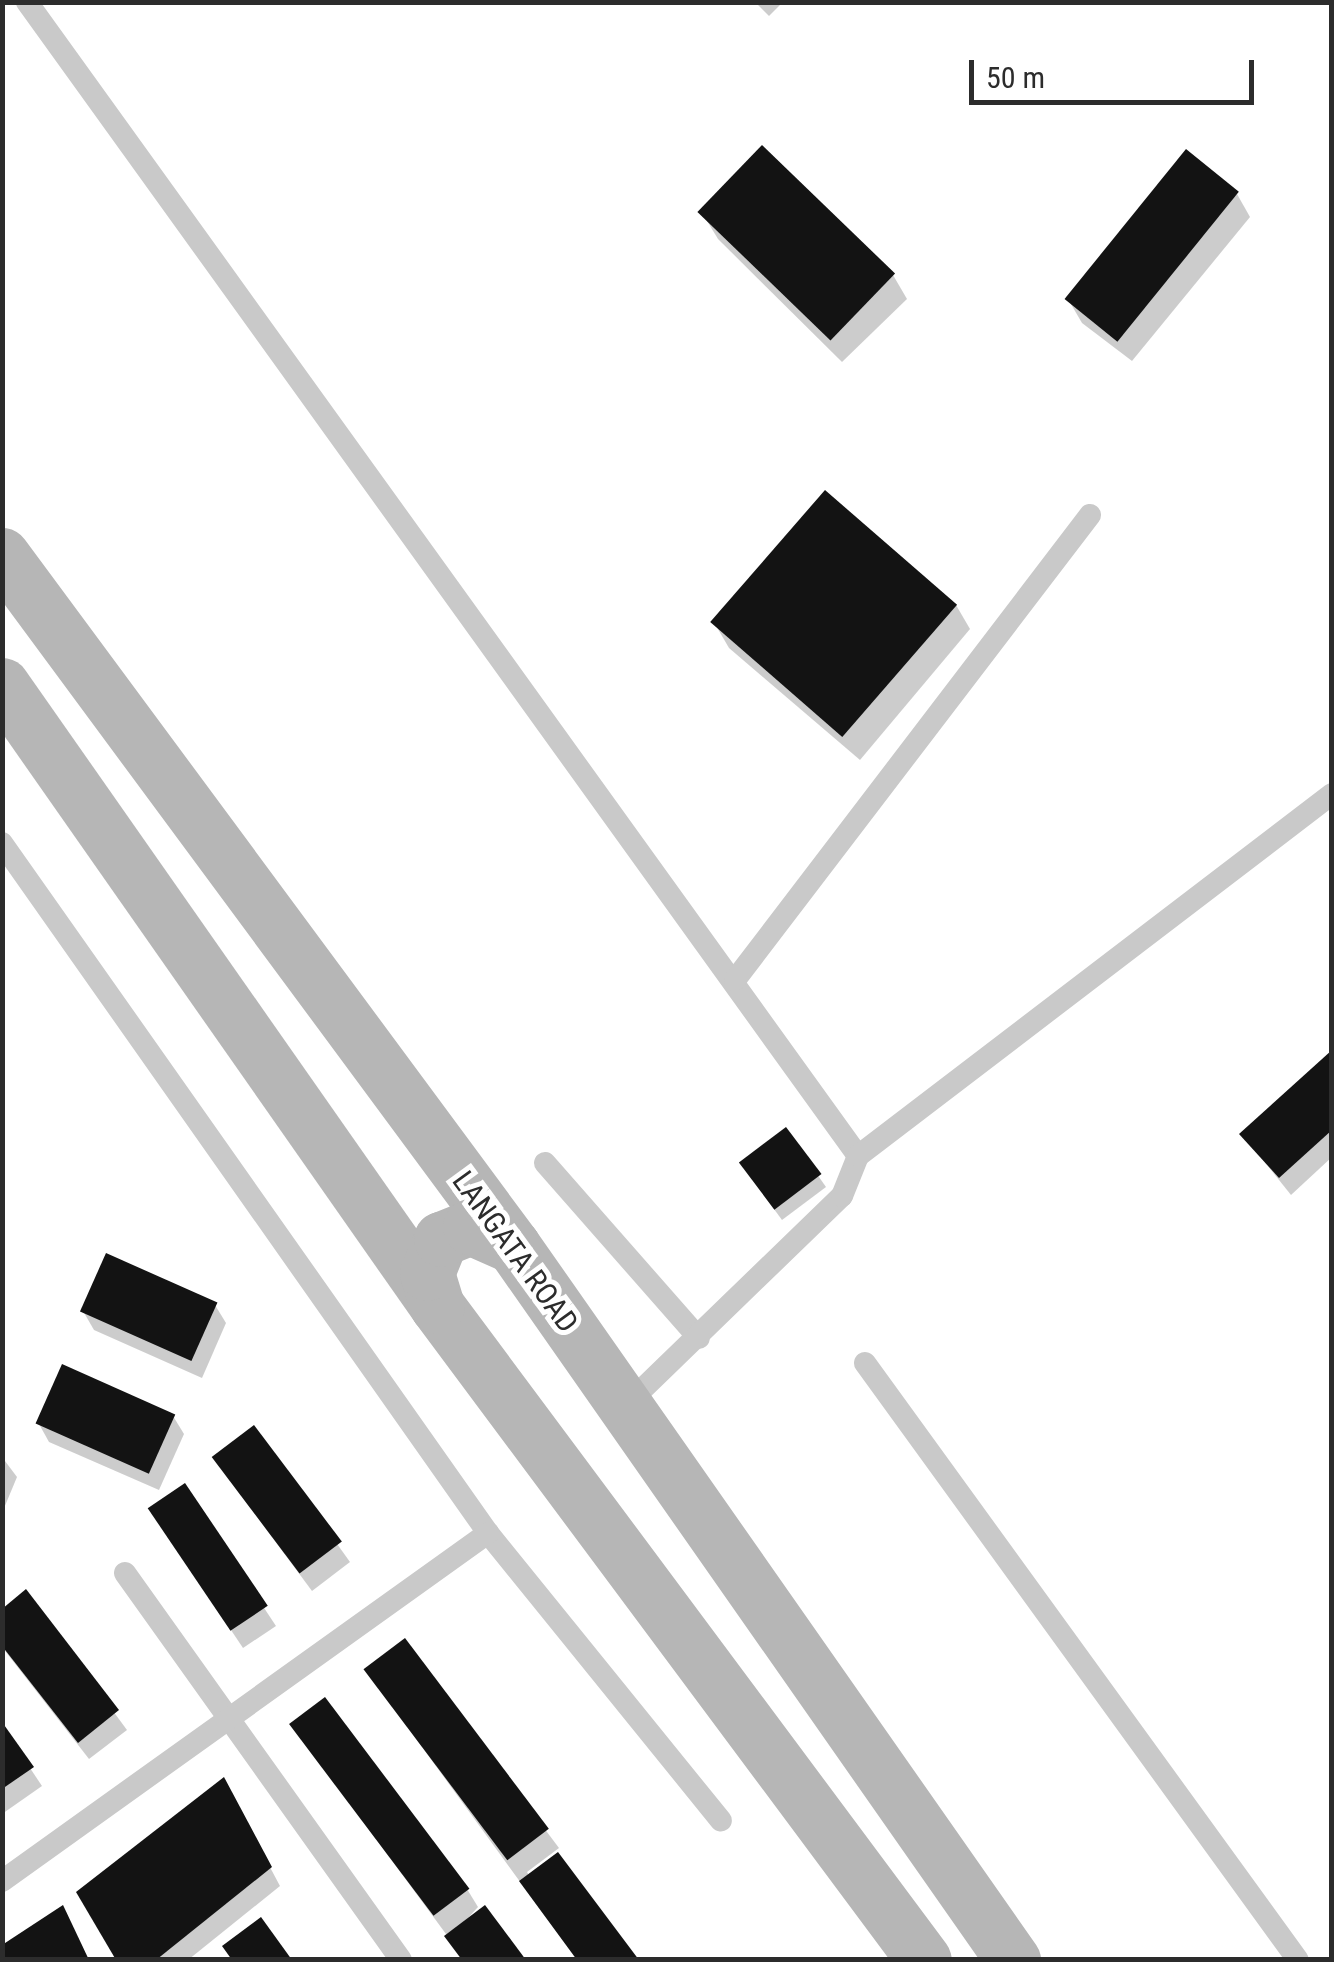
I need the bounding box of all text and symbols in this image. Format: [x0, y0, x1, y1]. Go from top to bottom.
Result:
scale bar [974, 40, 1259, 102]
text: 50 m [986, 60, 1045, 95]
street label: LANGATA ROAD [445, 1164, 585, 1340]

